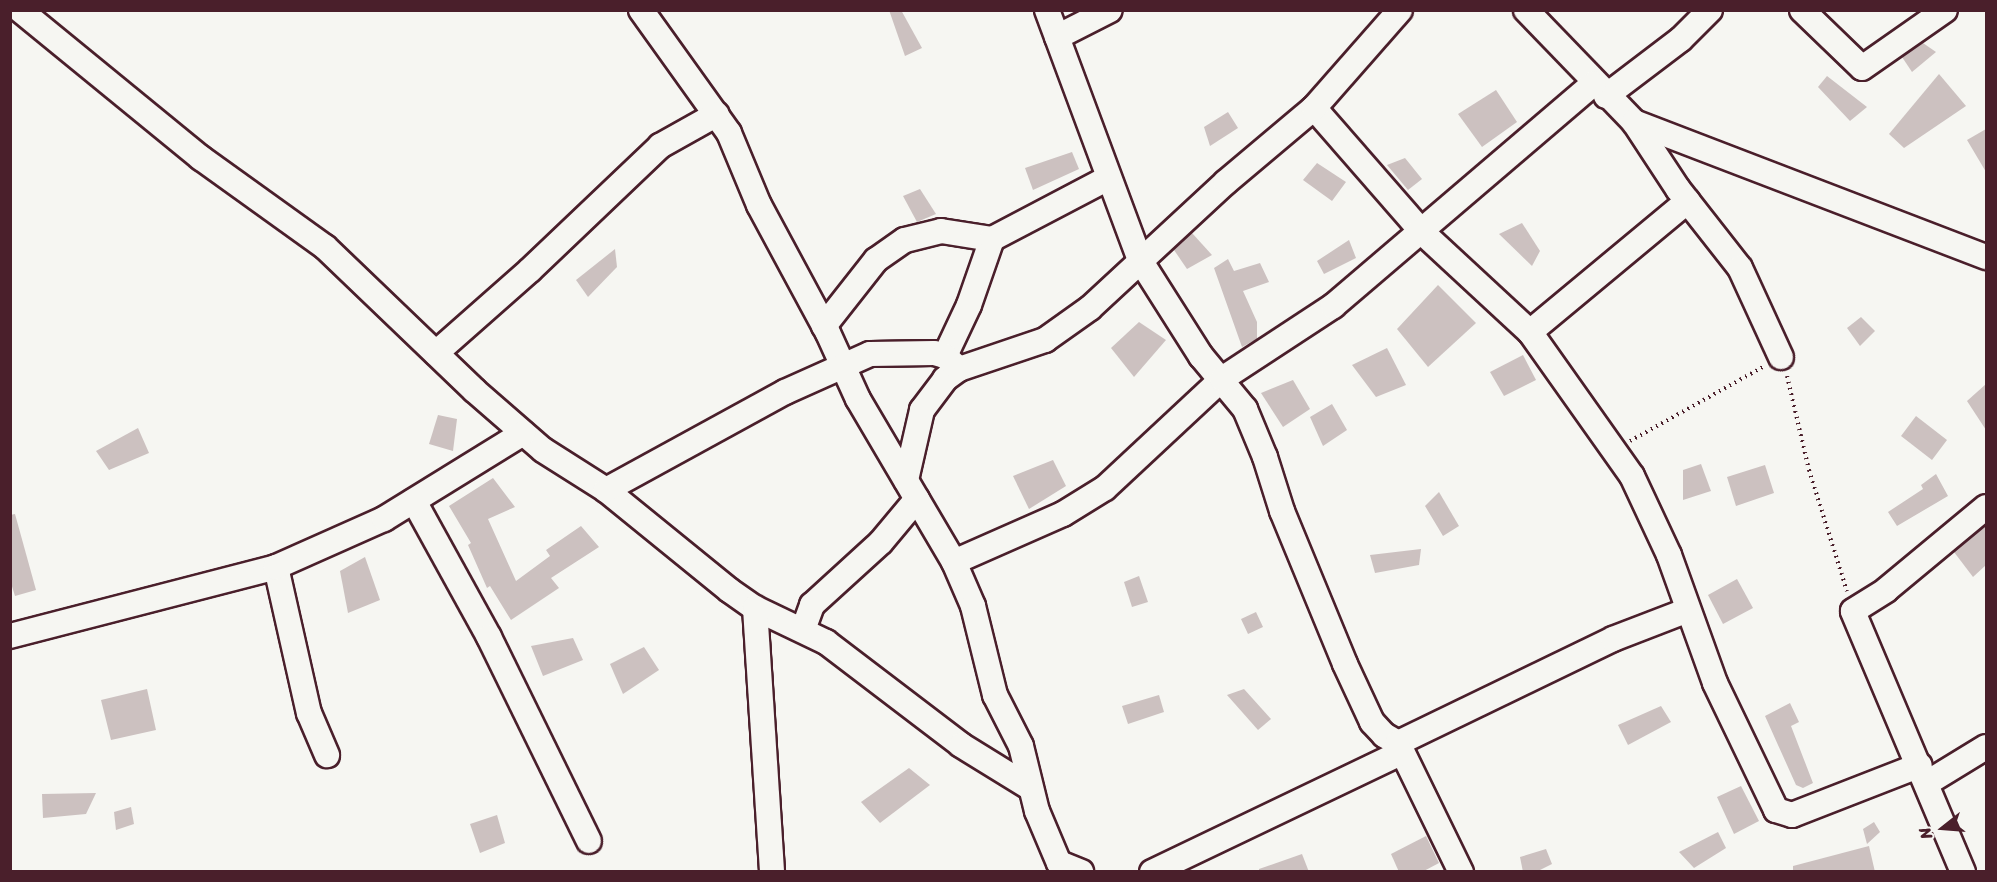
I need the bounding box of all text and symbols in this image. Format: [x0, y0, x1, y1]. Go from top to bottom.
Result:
north arrow [1913, 798, 1973, 858]
text: N [1910, 824, 1941, 843]

